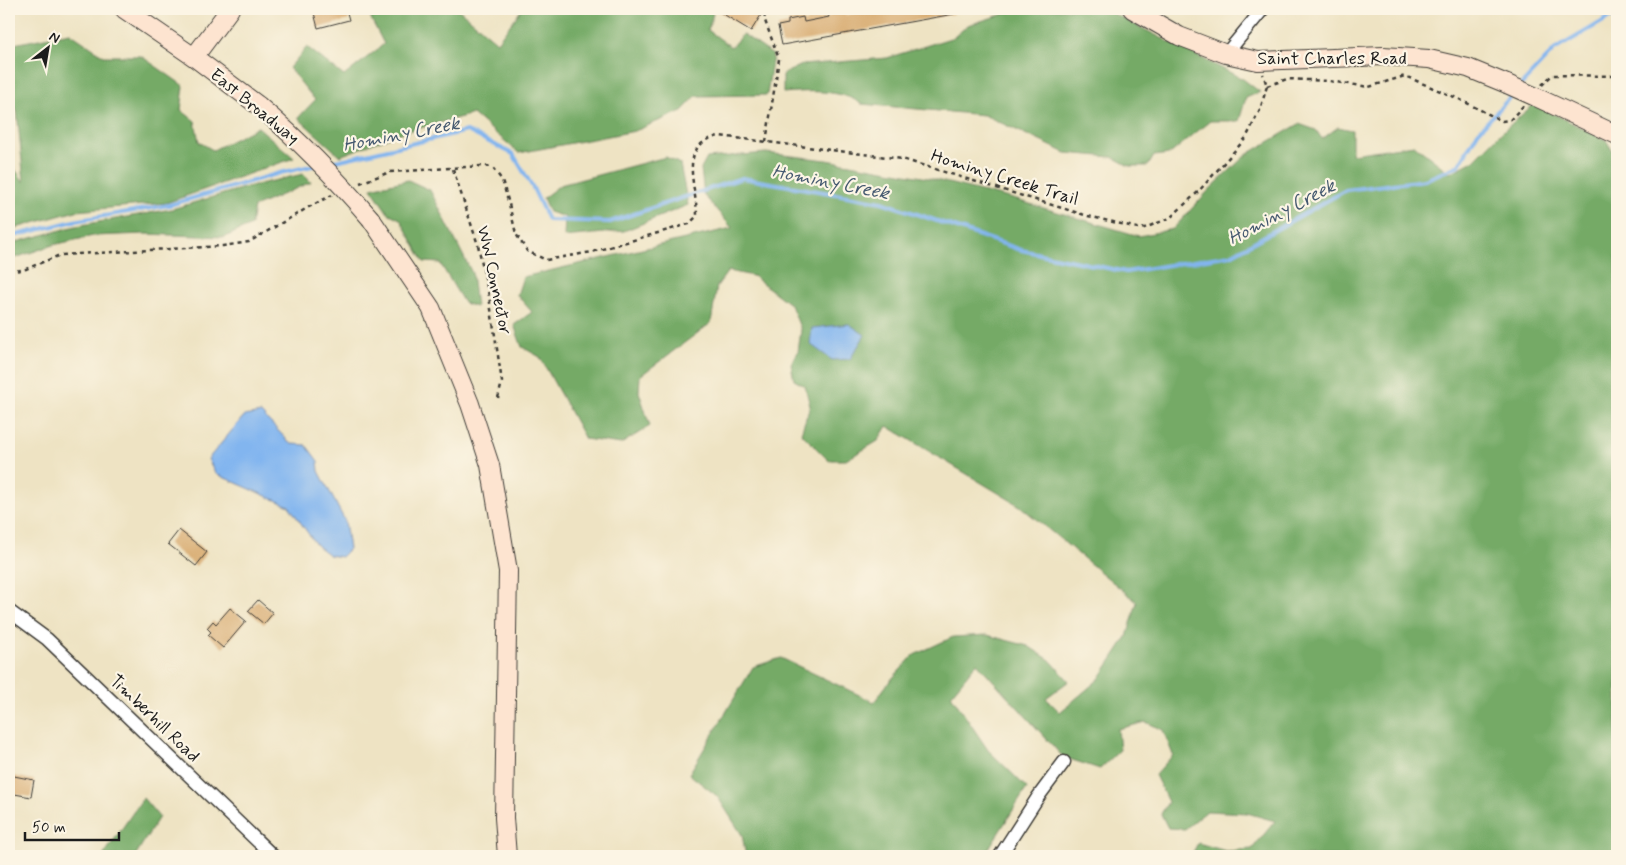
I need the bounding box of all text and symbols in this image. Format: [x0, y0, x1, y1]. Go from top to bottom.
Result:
north arrow [22, 22, 72, 72]
text: N [46, 28, 63, 48]
street label: Saint Charles Road [1257, 47, 1407, 71]
street label: East Broadway [205, 63, 304, 150]
water label: Hominy Creek [341, 111, 463, 158]
street label: Hominy Creek Trail [928, 144, 1081, 212]
water label: Hominy Creek [770, 159, 893, 206]
water label: Hominy Creek [1224, 173, 1341, 251]
street label: WW Connector [471, 224, 517, 337]
street label: Timberhill Road [104, 669, 205, 768]
scale bar [25, 810, 119, 842]
text: 50 m [32, 818, 66, 838]

